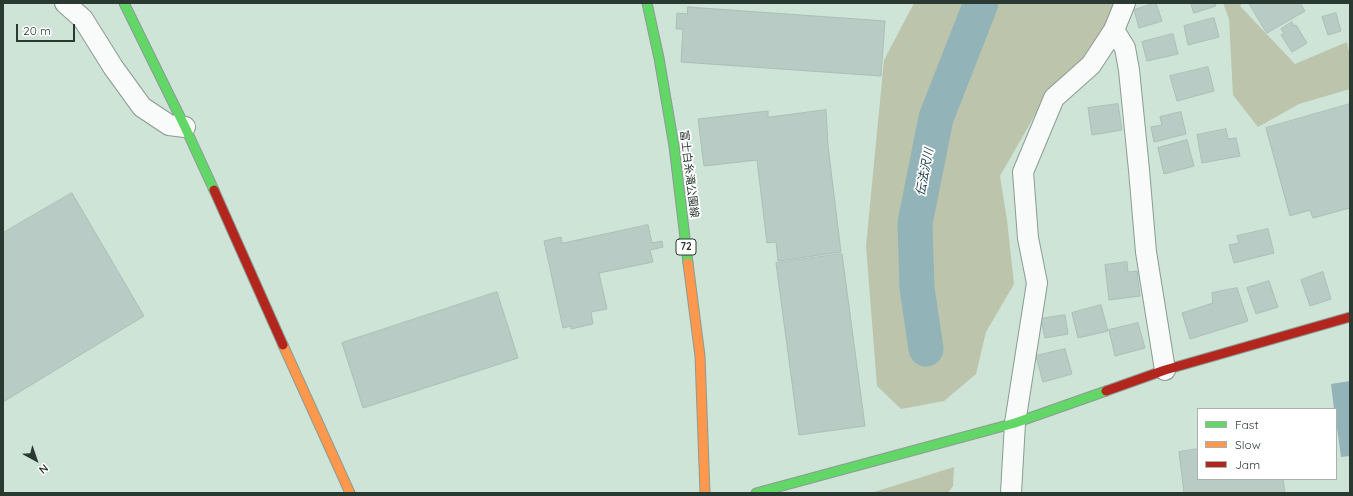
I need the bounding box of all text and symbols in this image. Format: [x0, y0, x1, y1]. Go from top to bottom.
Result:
scale bar [18, 16, 77, 42]
text: 20 m [23, 23, 51, 38]
street label: 富士白糸滝公園線 [677, 130, 701, 218]
water label: 伝法沢川 [913, 147, 937, 197]
road number: 72 [676, 239, 696, 255]
legend [1197, 408, 1337, 480]
text: Fast [1235, 417, 1259, 432]
text: Slow [1235, 437, 1261, 452]
north arrow [16, 440, 56, 480]
text: Jam [1235, 457, 1260, 472]
text: N [36, 461, 51, 477]

